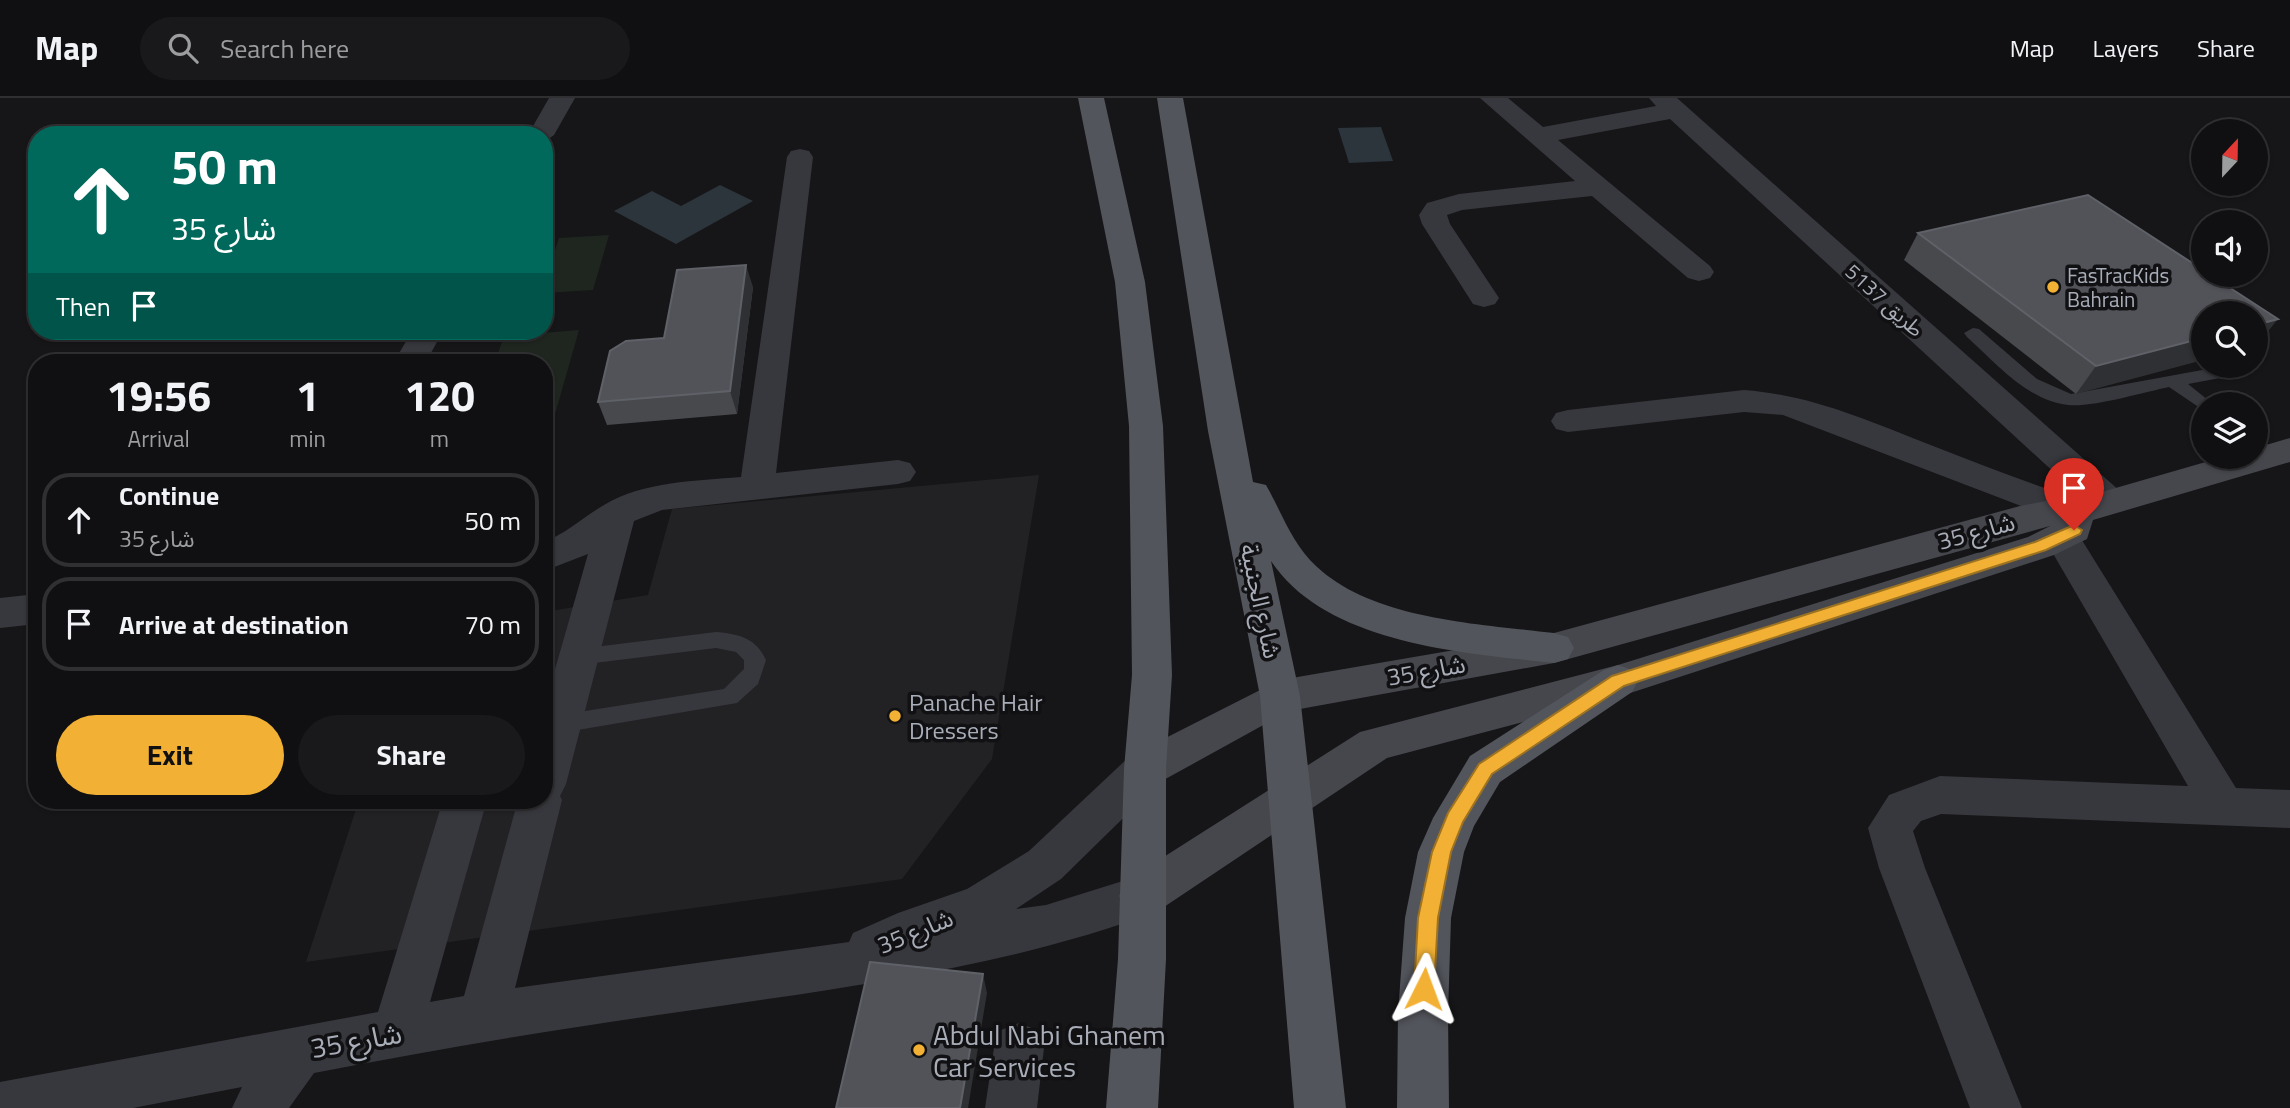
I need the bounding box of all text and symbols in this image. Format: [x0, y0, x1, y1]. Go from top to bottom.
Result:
search box [140, 17, 630, 80]
text: Map [35, 23, 98, 73]
icon: search [164, 29, 202, 67]
text: Search here [220, 29, 349, 68]
text: Map [2010, 30, 2055, 66]
text: Layers [2093, 30, 2159, 66]
text: Share [2197, 30, 2255, 66]
north arrow [2191, 119, 2268, 196]
map controls [2191, 119, 2268, 469]
text: 50 m [171, 128, 278, 203]
icon: ahead [56, 154, 147, 245]
text: شارع 35 [171, 204, 276, 252]
button: sound [2191, 210, 2268, 287]
street label: طريق 5137 [1838, 256, 1932, 344]
place label: FasTracKids Bahrain [2067, 259, 2169, 315]
marker: FasTracKids Bahrain [2045, 279, 2061, 295]
text: Then [56, 287, 111, 326]
icon: arrive [125, 287, 163, 325]
button: search [2191, 301, 2268, 378]
text: 19:56 [106, 363, 211, 427]
text: 1 [296, 363, 319, 427]
text: 120 [404, 363, 475, 427]
button: layers [2191, 392, 2268, 469]
text: Arrival [127, 421, 190, 456]
text: min [289, 421, 326, 456]
text: m [430, 421, 449, 456]
pin [2044, 458, 2104, 530]
icon: arrive [2055, 469, 2093, 507]
text: Continue [119, 476, 219, 515]
icon: ahead [60, 501, 98, 539]
text: 50 m [464, 501, 521, 540]
street label: شارع 35 [1933, 503, 2019, 559]
text: شارع 35 [119, 521, 195, 556]
street label: شارع الجنبية [1231, 540, 1291, 662]
icon: arrive [60, 605, 98, 643]
text: Arrive at destination [119, 605, 349, 644]
text: 70 m [464, 605, 521, 644]
street label: شارع 35 [1384, 645, 1468, 695]
place label: Panache Hair Dressers [909, 684, 1043, 748]
marker: Panache Hair Dressers [887, 708, 903, 724]
button: Exit [56, 715, 284, 795]
button: Share [298, 715, 525, 795]
street label: شارع 35 [872, 900, 958, 962]
position arrow [1387, 952, 1461, 1026]
street label: شارع 35 [307, 1011, 405, 1069]
place label: Abdul Nabi Ghanem Car Services [933, 1013, 1166, 1088]
marker: Abdul Nabi Ghanem Car Services [911, 1042, 927, 1058]

